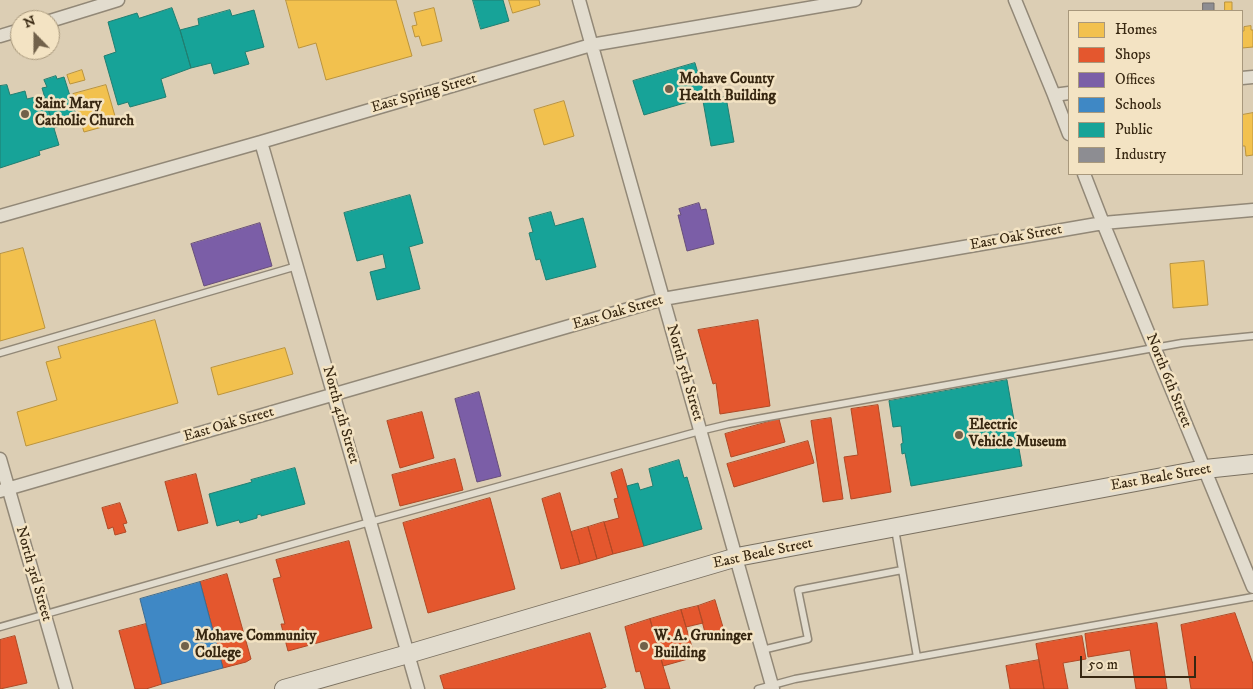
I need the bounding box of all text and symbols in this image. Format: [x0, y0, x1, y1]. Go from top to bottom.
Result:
north arrow [10, 10, 60, 60]
legend [1068, 10, 1243, 175]
text: N [21, 12, 38, 33]
text: Homes [1115, 20, 1157, 39]
text: Shops [1115, 45, 1151, 64]
street label: East Spring Street [369, 70, 479, 118]
text: Offices [1115, 70, 1155, 89]
place label: Mohave County Health Building [679, 71, 776, 106]
marker: Mohave County Health Building [663, 83, 675, 95]
text: Schools [1115, 95, 1161, 114]
place label: Saint Mary Catholic Church [35, 96, 134, 131]
marker: Saint Mary Catholic Church [19, 108, 31, 120]
text: Public [1115, 120, 1153, 139]
text: Industry [1115, 145, 1166, 164]
street label: East Oak Street [969, 221, 1063, 255]
street label: East Oak Street [571, 292, 665, 334]
street label: North 5th Street [662, 323, 706, 423]
street label: North 6th Street [1141, 331, 1195, 431]
street label: North 4th Street [317, 364, 363, 466]
street label: East Oak Street [182, 404, 276, 446]
place label: Electric Vehicle Museum [969, 417, 1066, 452]
marker: Electric Vehicle Museum [953, 429, 965, 441]
street label: East Beale Street [1109, 460, 1213, 496]
street label: North 3rd Street [11, 524, 55, 624]
street label: East Beale Street [712, 535, 814, 573]
place label: Mohave Community College [195, 628, 316, 663]
place label: W. A. Gruninger Building [654, 628, 752, 663]
marker: Mohave Community College [179, 640, 191, 652]
marker: W. A. Gruninger Building [638, 640, 650, 652]
scale bar [1083, 646, 1199, 678]
text: 50 m [1088, 655, 1118, 674]

